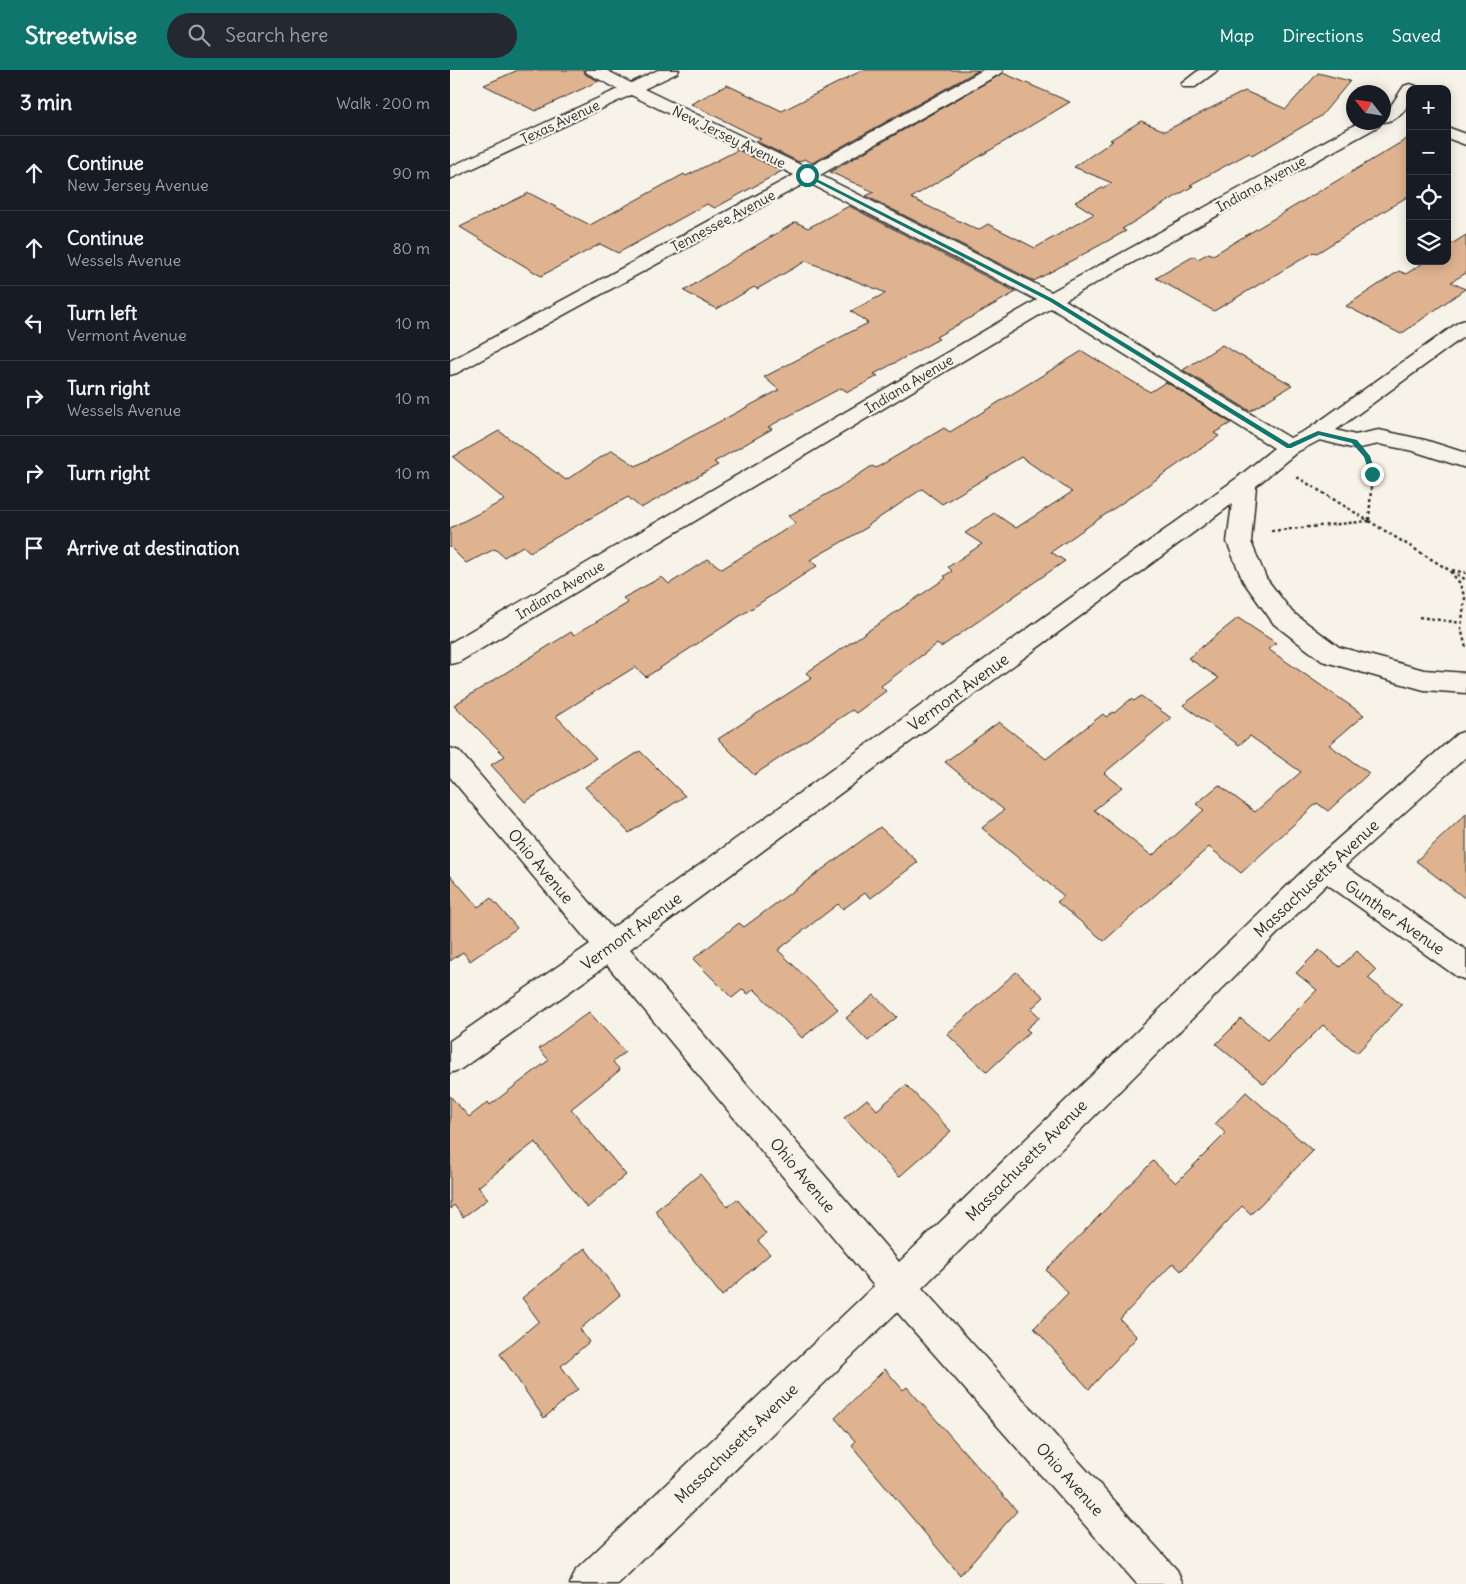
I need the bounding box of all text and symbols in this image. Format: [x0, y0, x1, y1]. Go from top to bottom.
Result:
search box [167, 13, 517, 58]
text: Streetwise [25, 20, 137, 50]
icon: search [185, 21, 213, 49]
text: Search here [225, 23, 328, 47]
text: Map [1219, 24, 1254, 47]
text: Directions [1282, 24, 1364, 47]
text: Saved [1392, 24, 1441, 47]
north arrow [1346, 85, 1391, 130]
map controls [1406, 85, 1451, 265]
button: + [1406, 85, 1451, 130]
text: 3 min [20, 89, 72, 116]
text: Walk · 200 m [336, 93, 430, 113]
street label: Texas Avenue [518, 96, 602, 148]
street label: New Jersey Avenue [669, 102, 789, 172]
button: − [1406, 130, 1451, 175]
text: Continue [67, 151, 144, 175]
street label: Indiana Avenue [1213, 152, 1309, 216]
icon: ahead [20, 159, 48, 187]
text: 90 m [392, 163, 430, 183]
route start [796, 164, 819, 187]
text: New Jersey Avenue [67, 175, 209, 195]
button: locate [1406, 175, 1451, 220]
street label: Tennessee Avenue [668, 186, 778, 256]
button: layers [1406, 220, 1451, 265]
text: Continue [67, 226, 144, 250]
icon: ahead [20, 234, 48, 262]
text: 80 m [392, 238, 430, 258]
text: Wessels Avenue [67, 250, 181, 270]
text: Turn left [67, 301, 137, 325]
icon: left [20, 309, 48, 337]
text: 10 m [395, 313, 430, 333]
text: Vermont Avenue [67, 325, 187, 345]
street label: Indiana Avenue [862, 351, 956, 417]
text: Turn right [67, 376, 150, 400]
icon: right [20, 384, 48, 412]
text: 10 m [395, 388, 430, 408]
text: Wessels Avenue [67, 400, 181, 420]
icon: right [20, 459, 48, 487]
text: Turn right [67, 461, 150, 485]
text: 10 m [395, 463, 430, 483]
route end [1361, 463, 1384, 486]
icon: arrive [20, 534, 48, 562]
text: Arrive at destination [67, 536, 240, 560]
street label: Indiana Avenue [513, 557, 607, 623]
street label: Vermont Avenue [904, 649, 1012, 735]
street label: Massachusetts Avenue [1249, 815, 1383, 941]
street label: Ohio Avenue [504, 824, 578, 908]
street label: Gunther Avenue [1341, 875, 1449, 959]
street label: Vermont Avenue [577, 888, 685, 974]
street label: Massachusetts Avenue [961, 1095, 1091, 1225]
street label: Ohio Avenue [766, 1133, 840, 1217]
street label: Massachusetts Avenue [670, 1379, 802, 1507]
street label: Ohio Avenue [1032, 1438, 1108, 1520]

